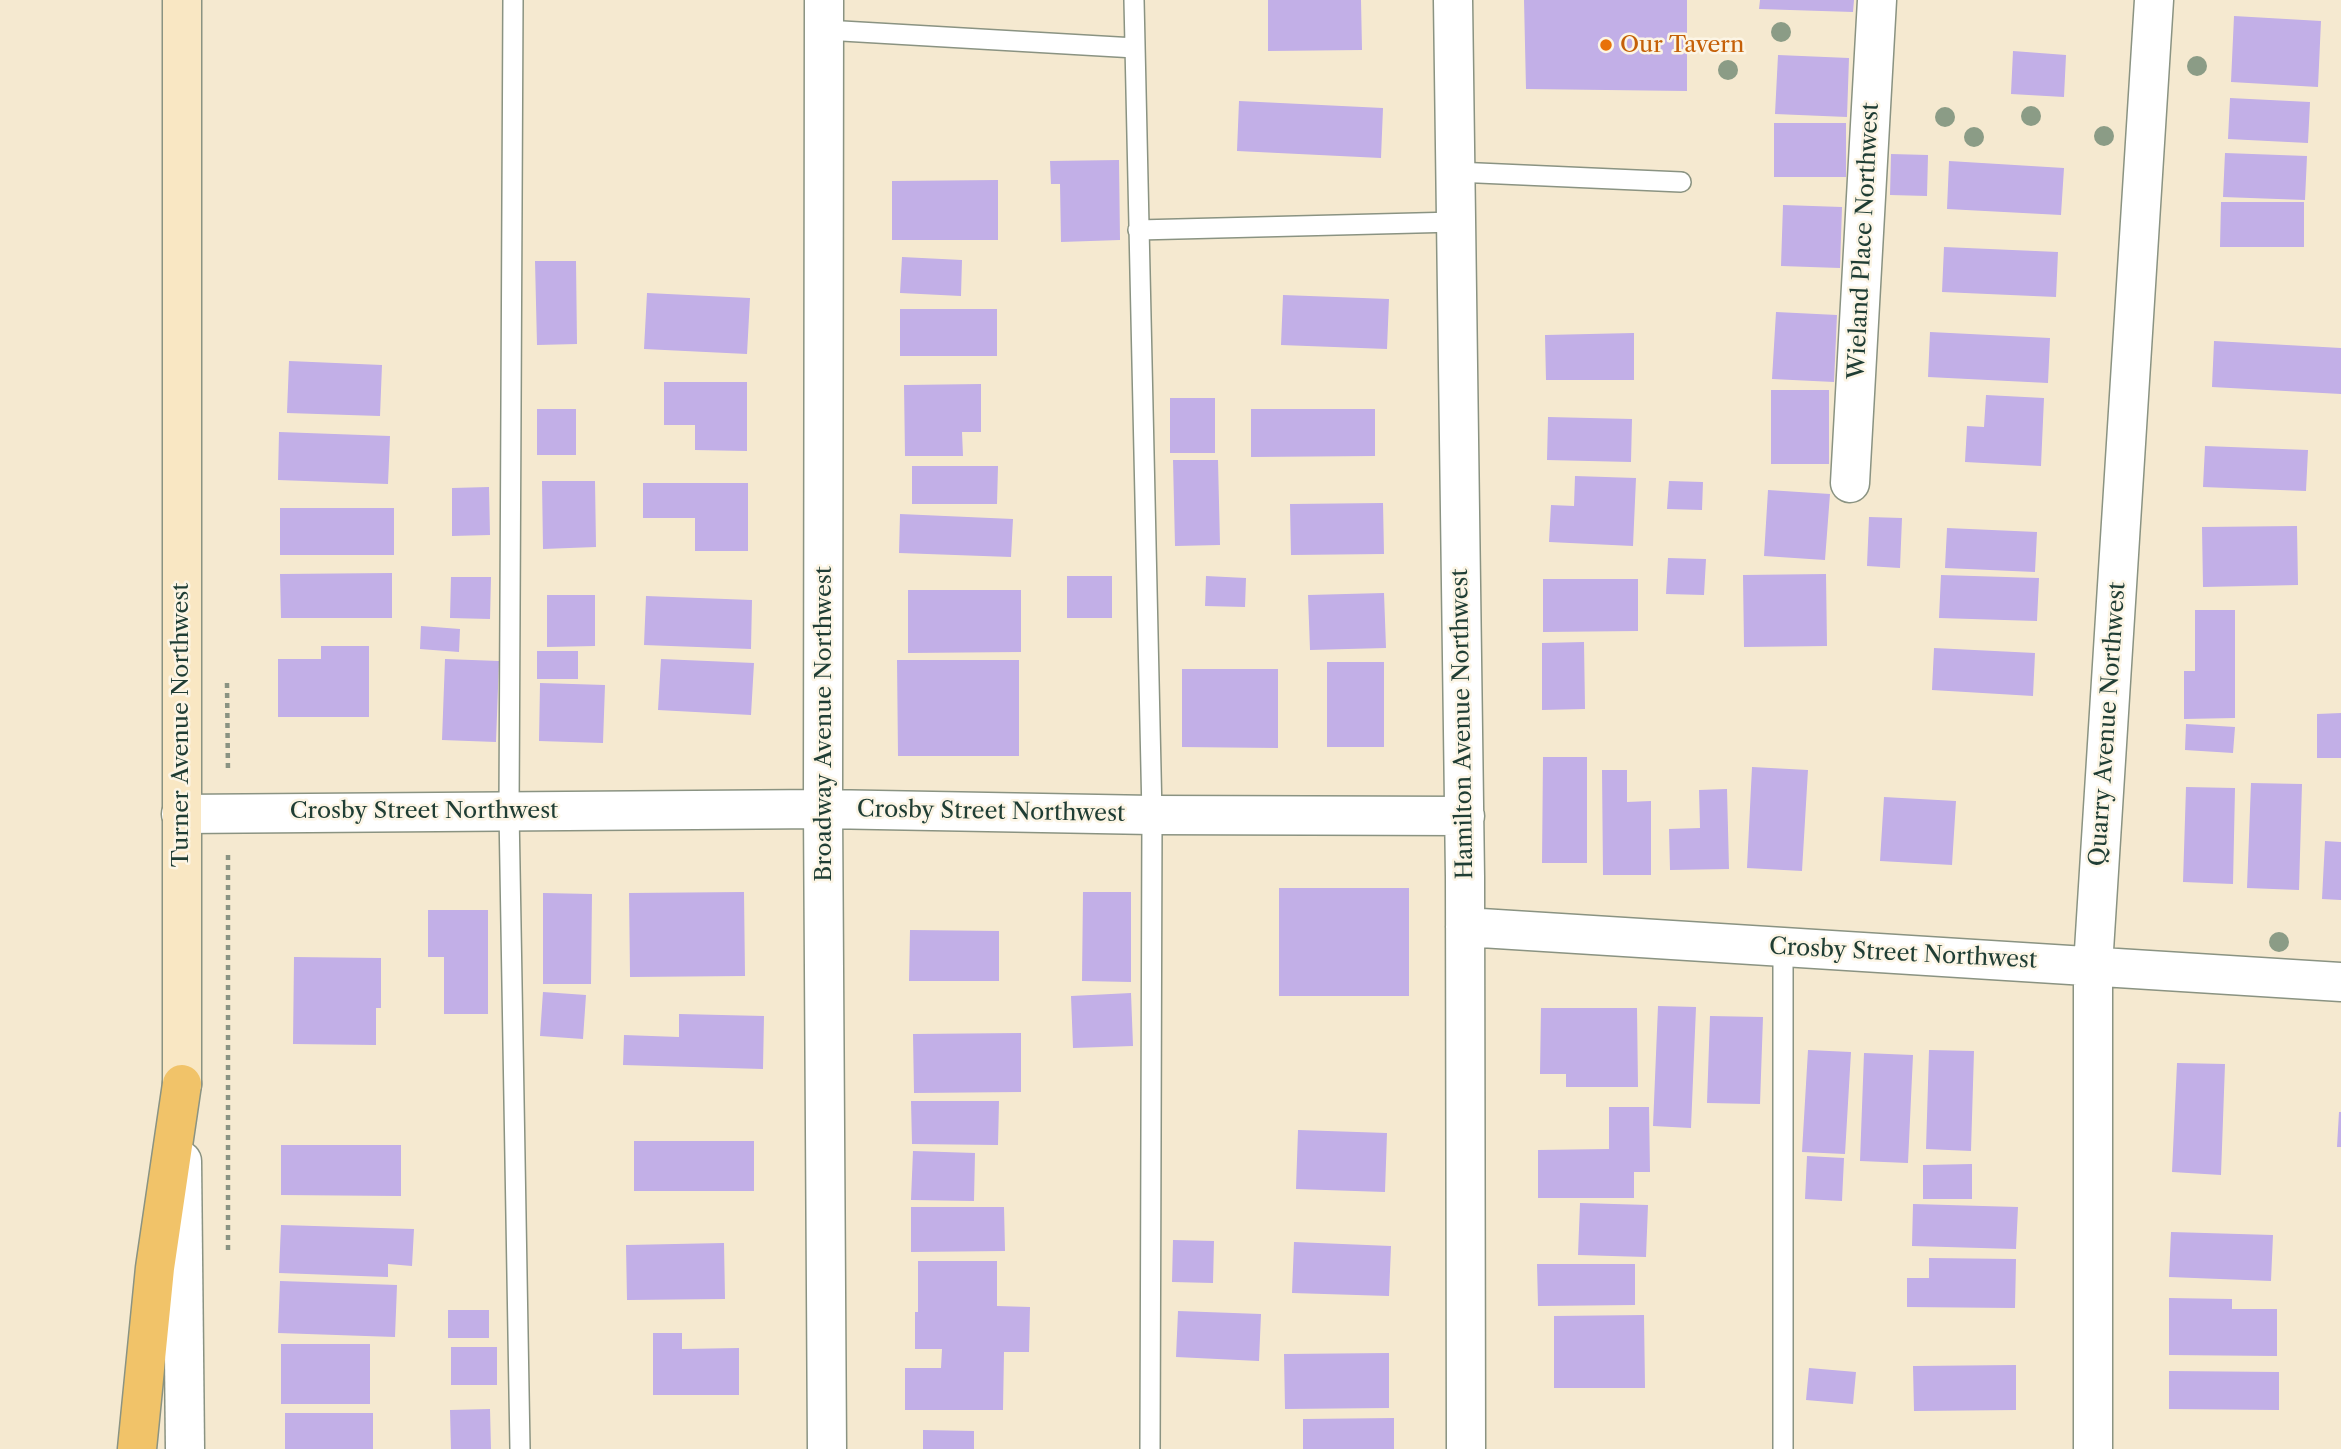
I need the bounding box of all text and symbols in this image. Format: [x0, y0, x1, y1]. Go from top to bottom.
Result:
place label: Our Tavern [1620, 31, 1744, 59]
marker: Our Tavern [1598, 37, 1614, 53]
street label: Wieland Place Northwest [1843, 102, 1885, 380]
street label: Broadway Avenue Northwest [810, 566, 838, 882]
street label: Hamilton Avenue Northwest [1446, 568, 1480, 880]
street label: Quarry Avenue Northwest [2084, 581, 2132, 867]
street label: Turner Avenue Northwest [167, 583, 195, 867]
street label: Crosby Street Northwest [857, 796, 1125, 828]
street label: Crosby Street Northwest [290, 797, 558, 825]
street label: Crosby Street Northwest [1768, 933, 2038, 975]

